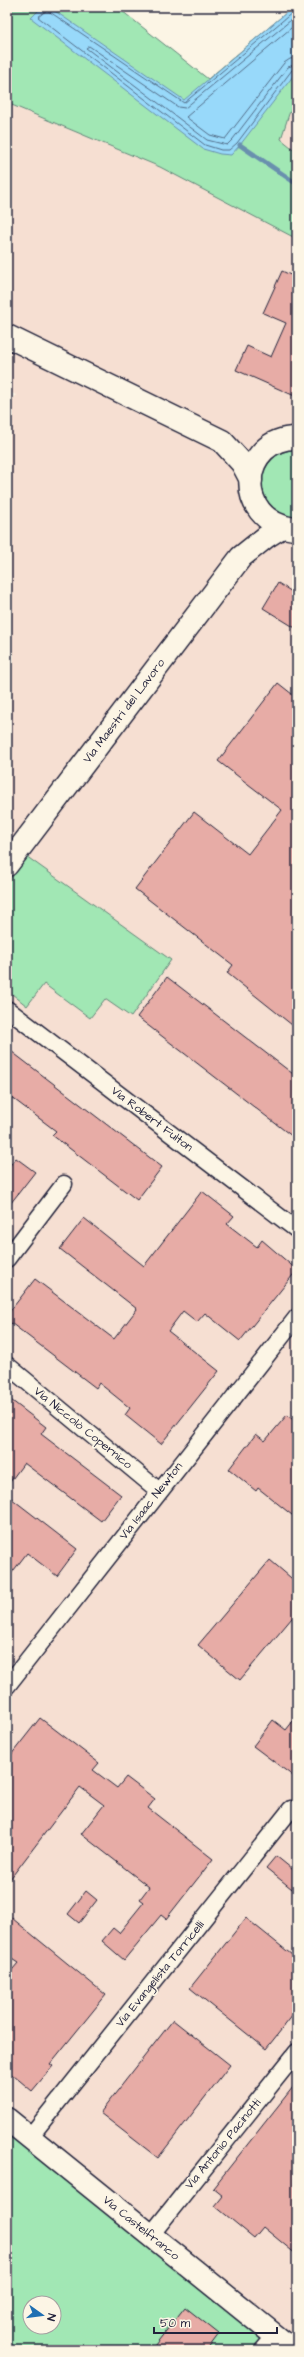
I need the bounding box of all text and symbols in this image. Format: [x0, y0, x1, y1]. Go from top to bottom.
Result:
street label: Via Maestri del Lavoro [79, 655, 169, 767]
street label: Via Robert Fulton [107, 1082, 197, 1156]
street label: Via Niccolò Copernico [30, 1383, 136, 1473]
street label: Via Isaac Newton [115, 1459, 187, 1543]
street label: Via Evangelista Torricelli [112, 1917, 209, 2032]
street label: Via Antonio Pacinotti [181, 2095, 265, 2193]
street label: Via Castelfranco [99, 2192, 183, 2264]
north arrow [22, 2295, 62, 2335]
scale bar [154, 2309, 277, 2335]
text: N [43, 2312, 59, 2323]
text: 50 m [160, 2315, 191, 2332]

